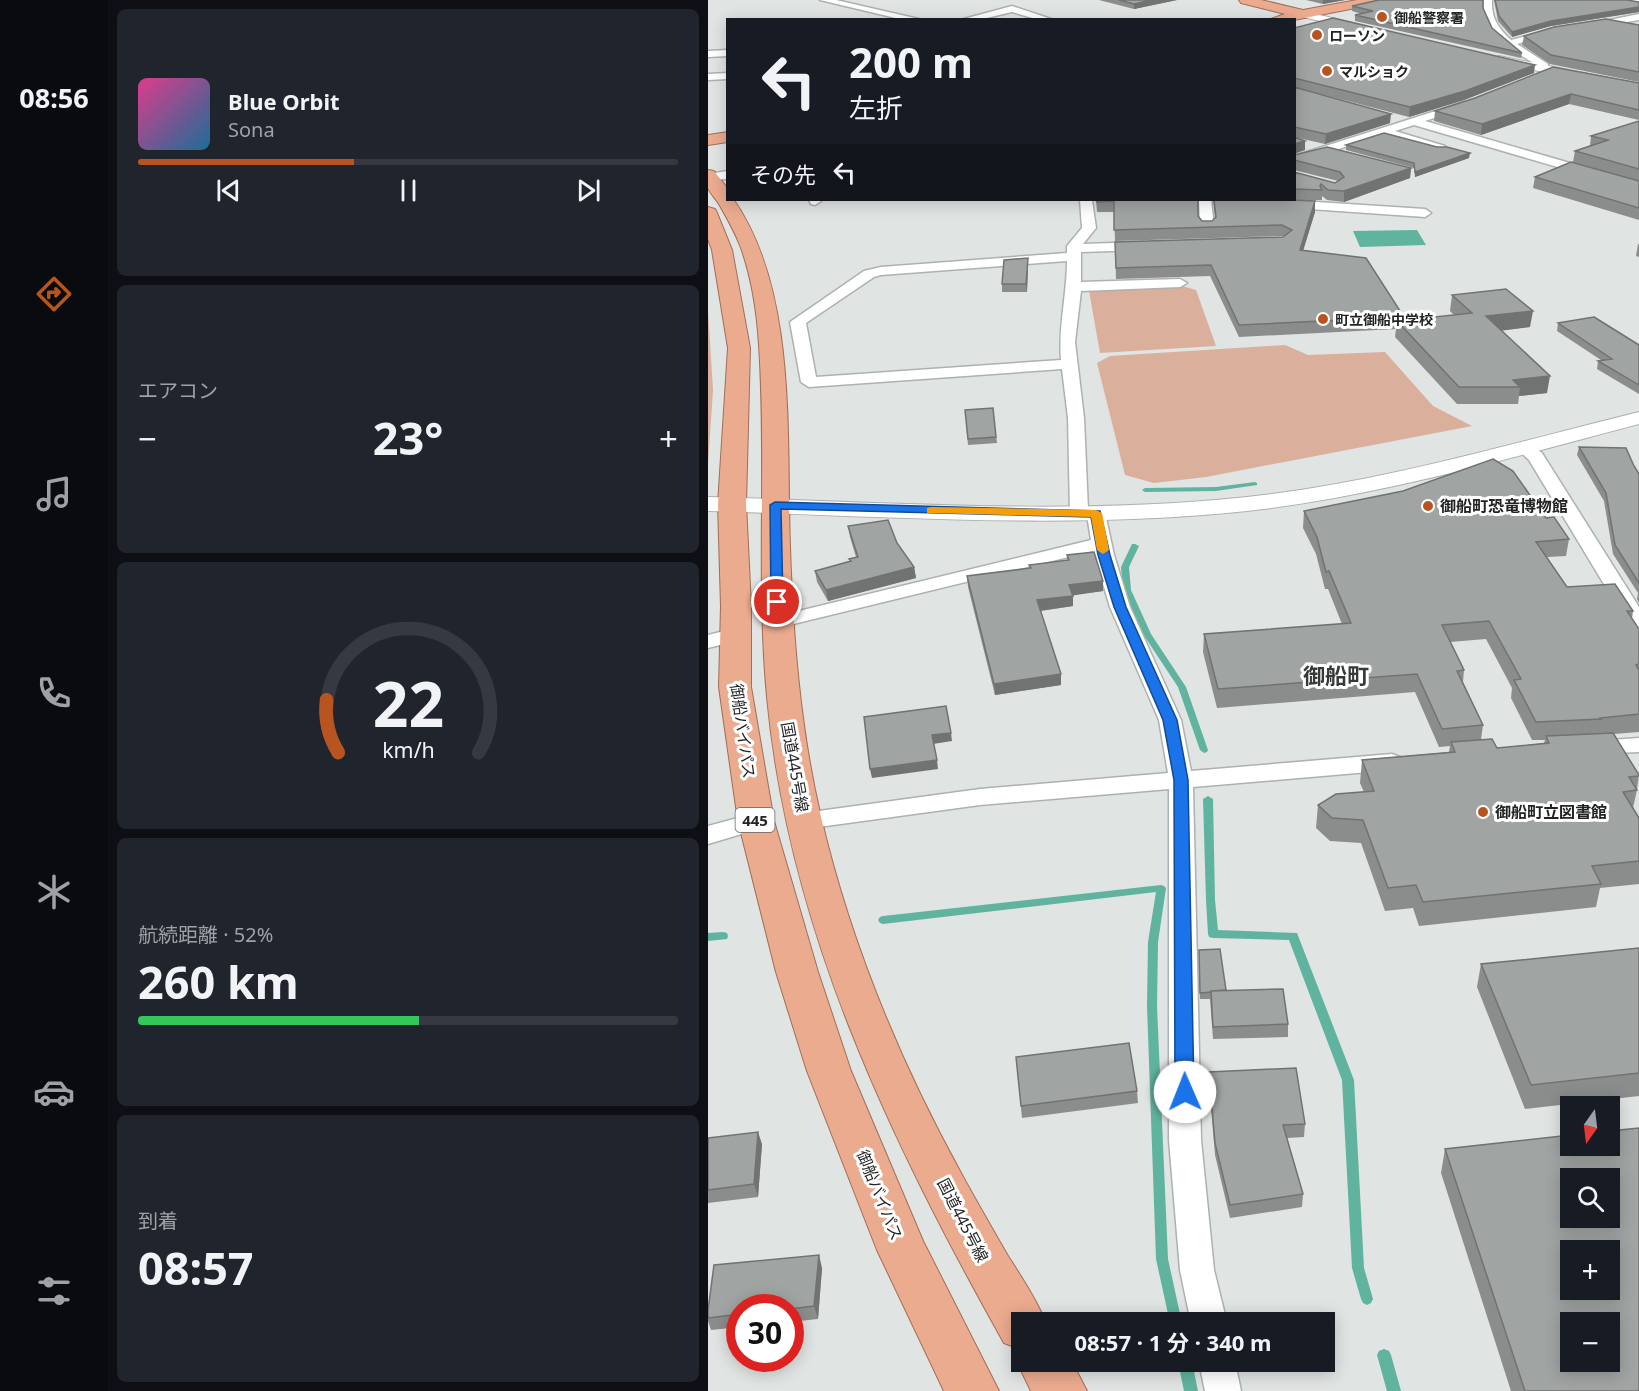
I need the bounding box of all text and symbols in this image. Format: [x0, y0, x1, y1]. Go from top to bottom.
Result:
place label: 御船警察署 [1394, 8, 1464, 27]
marker: 御船警察署 [1375, 10, 1389, 24]
place label: ローソン [1329, 26, 1385, 45]
marker: ローソン [1310, 28, 1324, 42]
text: 200 m [849, 33, 973, 90]
icon: left [750, 42, 828, 120]
place label: マルショク [1339, 62, 1409, 81]
marker: マルショク [1320, 64, 1334, 78]
text: 08:56 [19, 79, 89, 116]
text: Blue Orbit [228, 86, 340, 116]
text: 左折 [849, 89, 903, 126]
text: Sona [228, 116, 275, 143]
icon: left [828, 156, 861, 189]
text: その先 [750, 159, 816, 189]
icon: previous [212, 174, 245, 207]
icon: pause [392, 174, 425, 207]
icon: next [572, 174, 605, 207]
icon: directions [33, 273, 75, 315]
place label: 町立御船中学校 [1335, 310, 1433, 329]
marker: 町立御船中学校 [1316, 312, 1330, 326]
text: エアコン [138, 377, 218, 404]
text: 23° [373, 407, 443, 468]
text: − [138, 416, 157, 461]
text: + [659, 416, 678, 461]
icon: music [33, 473, 75, 515]
place label: 御船町恐竜博物館 [1440, 495, 1568, 517]
marker: 御船町恐竜博物館 [1421, 499, 1435, 513]
pin [751, 576, 802, 627]
icon: arrive [760, 585, 793, 618]
text: 22 [372, 660, 444, 745]
district label: 御船町 [1303, 660, 1369, 690]
icon: phone [33, 672, 75, 714]
street label: 御船バイパス [725, 682, 761, 780]
street label: 国道445号線 [776, 720, 814, 814]
text: km/h [382, 735, 434, 764]
place label: 御船町立図書館 [1495, 801, 1607, 823]
marker: 御船町立図書館 [1476, 805, 1490, 819]
road number: 445 [736, 808, 774, 832]
icon: climate [33, 871, 75, 913]
text: 航続距離 · 52% [138, 921, 273, 948]
text: 260 km [138, 951, 299, 1012]
position arrow [1153, 1060, 1217, 1124]
icon: car [33, 1071, 75, 1113]
north arrow [1560, 1096, 1620, 1156]
map controls [1560, 1096, 1620, 1372]
street label: 御船バイパス [852, 1147, 908, 1243]
button: search [1560, 1168, 1620, 1228]
street label: 国道445号線 [932, 1174, 994, 1266]
text: 到着 [138, 1207, 178, 1234]
text: 08:57 [138, 1237, 254, 1298]
button: + [1560, 1240, 1620, 1300]
icon: filters [33, 1270, 75, 1312]
speed limit sign: 30 [726, 1294, 804, 1372]
button: − [1560, 1312, 1620, 1372]
text: 08:57 · 1 分 · 340 m [1075, 1327, 1272, 1357]

